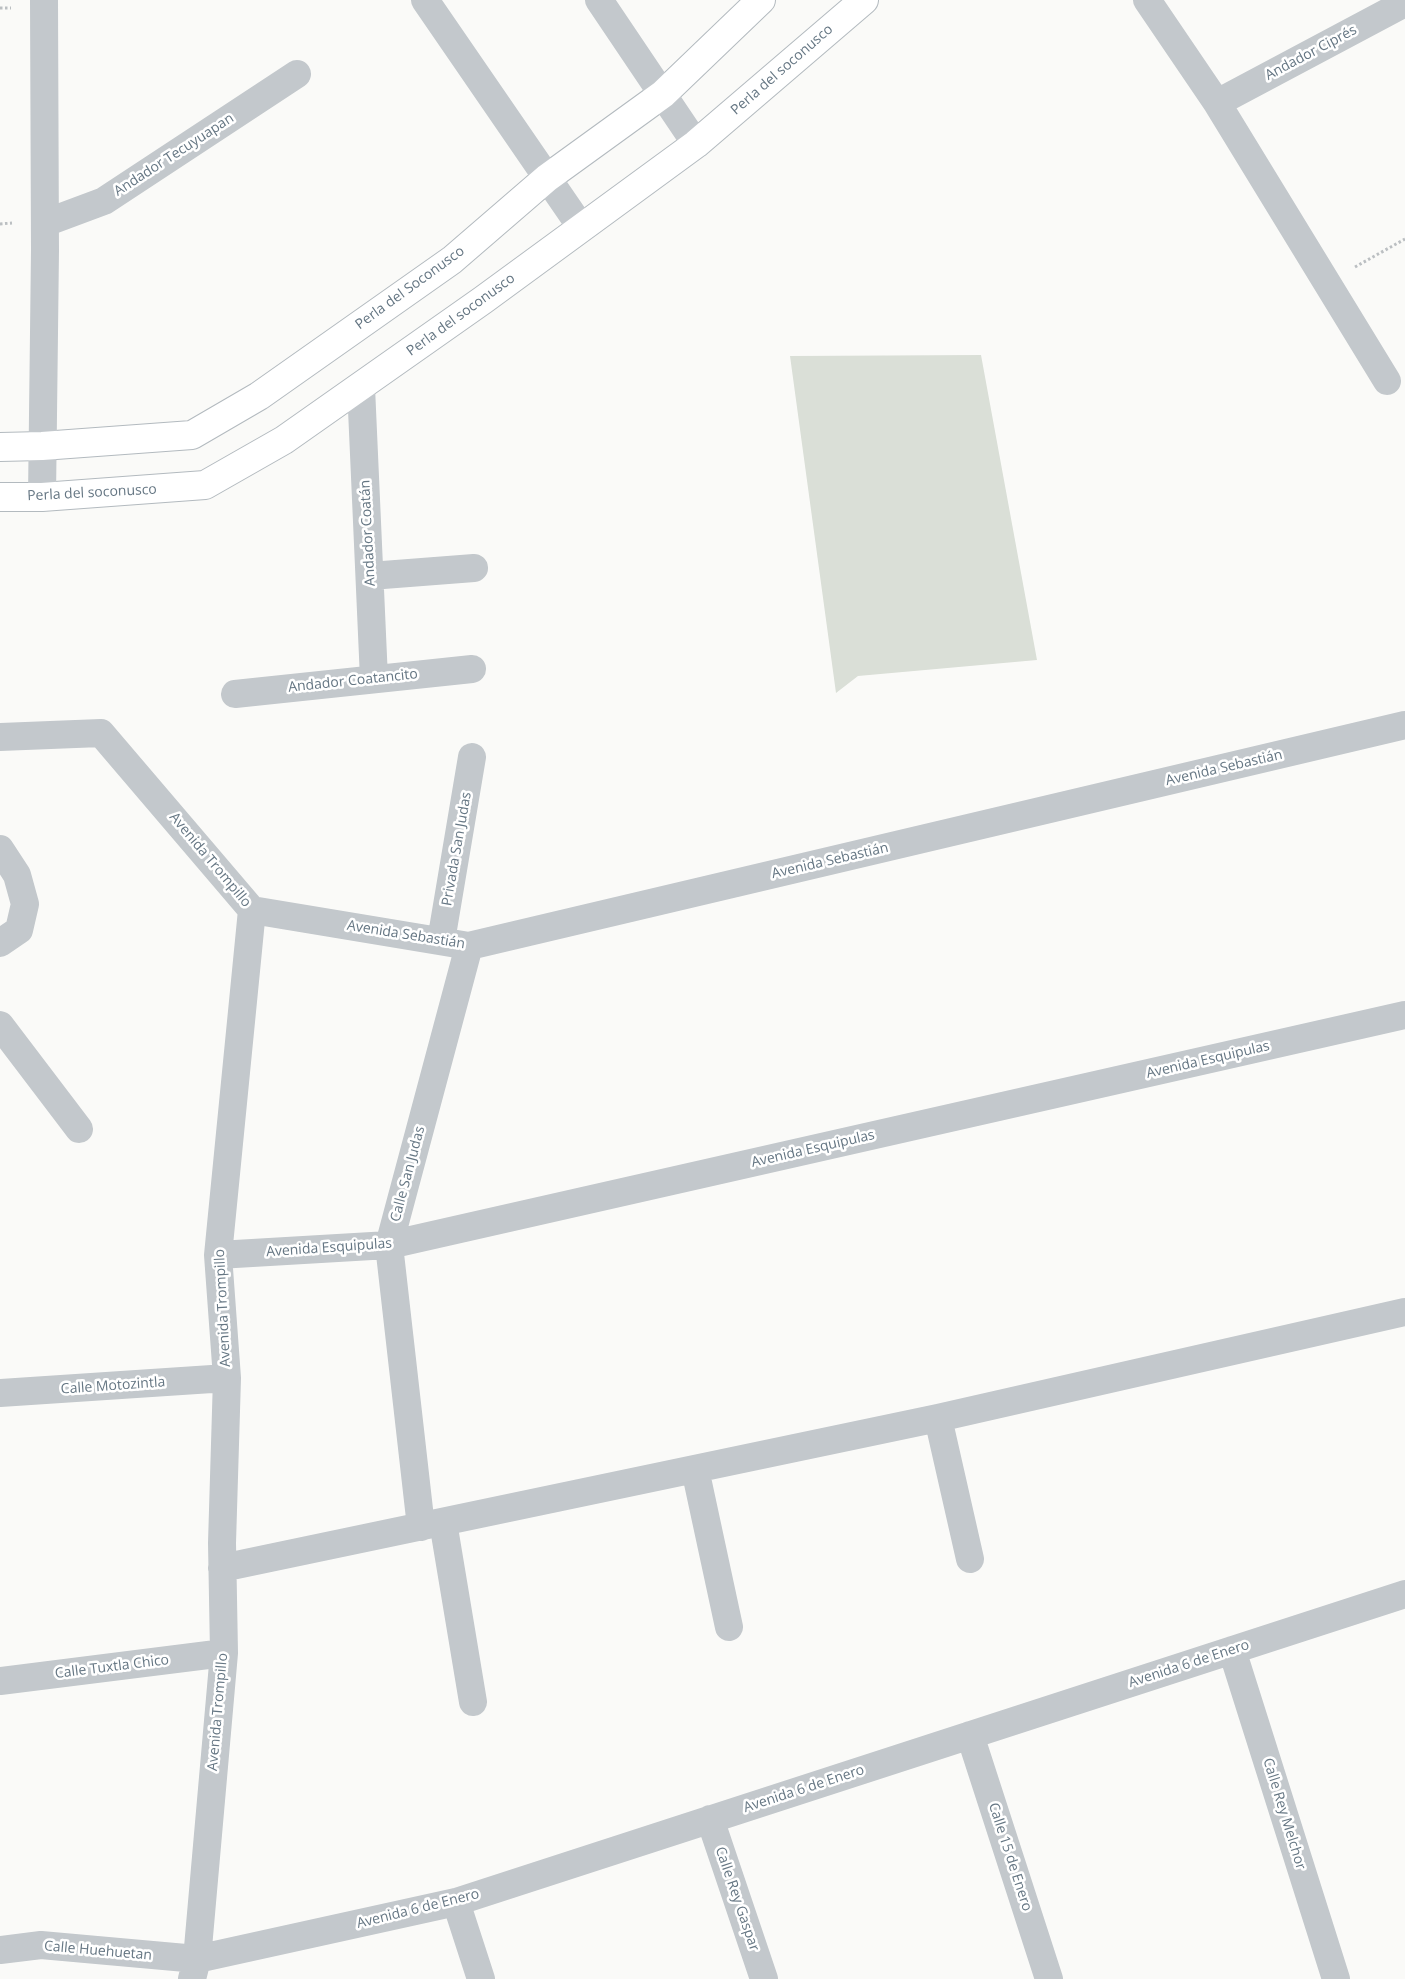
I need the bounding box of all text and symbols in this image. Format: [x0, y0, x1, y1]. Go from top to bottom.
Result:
street label: Perla del soconusco [728, 21, 836, 119]
street label: Andador Ciprés [1262, 22, 1360, 84]
street label: Andador Tecuyuapan [111, 110, 237, 200]
street label: Perla del Soconusco [352, 243, 468, 333]
street label: Perla del soconusco [404, 270, 518, 360]
street label: Andador Coatán [357, 479, 379, 587]
street label: Perla del soconusco [27, 481, 157, 505]
street label: Andador Coatancito [287, 666, 419, 696]
street label: Avenida Sebastián [1164, 746, 1284, 790]
street label: Privada San Judas [439, 791, 475, 907]
street label: Avenida Trompillo [166, 809, 254, 911]
street label: Avenida Sebastián [770, 839, 890, 883]
street label: Avenida Sebastián [346, 917, 466, 953]
street label: Avenida Esquipulas [1145, 1038, 1271, 1082]
street label: Calle San Judas [387, 1124, 429, 1224]
street label: Avenida Esquipulas [750, 1127, 876, 1171]
street label: Avenida Esquipulas [266, 1235, 392, 1261]
street label: Avenida Trompillo [212, 1249, 234, 1367]
street label: Calle Motozintla [60, 1374, 166, 1398]
street label: Avenida 6 de Enero [1127, 1637, 1251, 1691]
street label: Calle Tuxtla Chico [54, 1652, 170, 1682]
street label: Avenida Trompillo [204, 1652, 232, 1772]
street label: Calle Rey Melchor [1259, 1756, 1309, 1872]
street label: Avenida 6 de Enero [742, 1762, 866, 1816]
street label: Calle 15 de Enero [985, 1801, 1035, 1913]
street label: Calle Rey Gaspar [711, 1845, 763, 1953]
street label: Avenida 6 de Enero [355, 1886, 481, 1932]
street label: Calle Huehuetan [43, 1938, 153, 1964]

